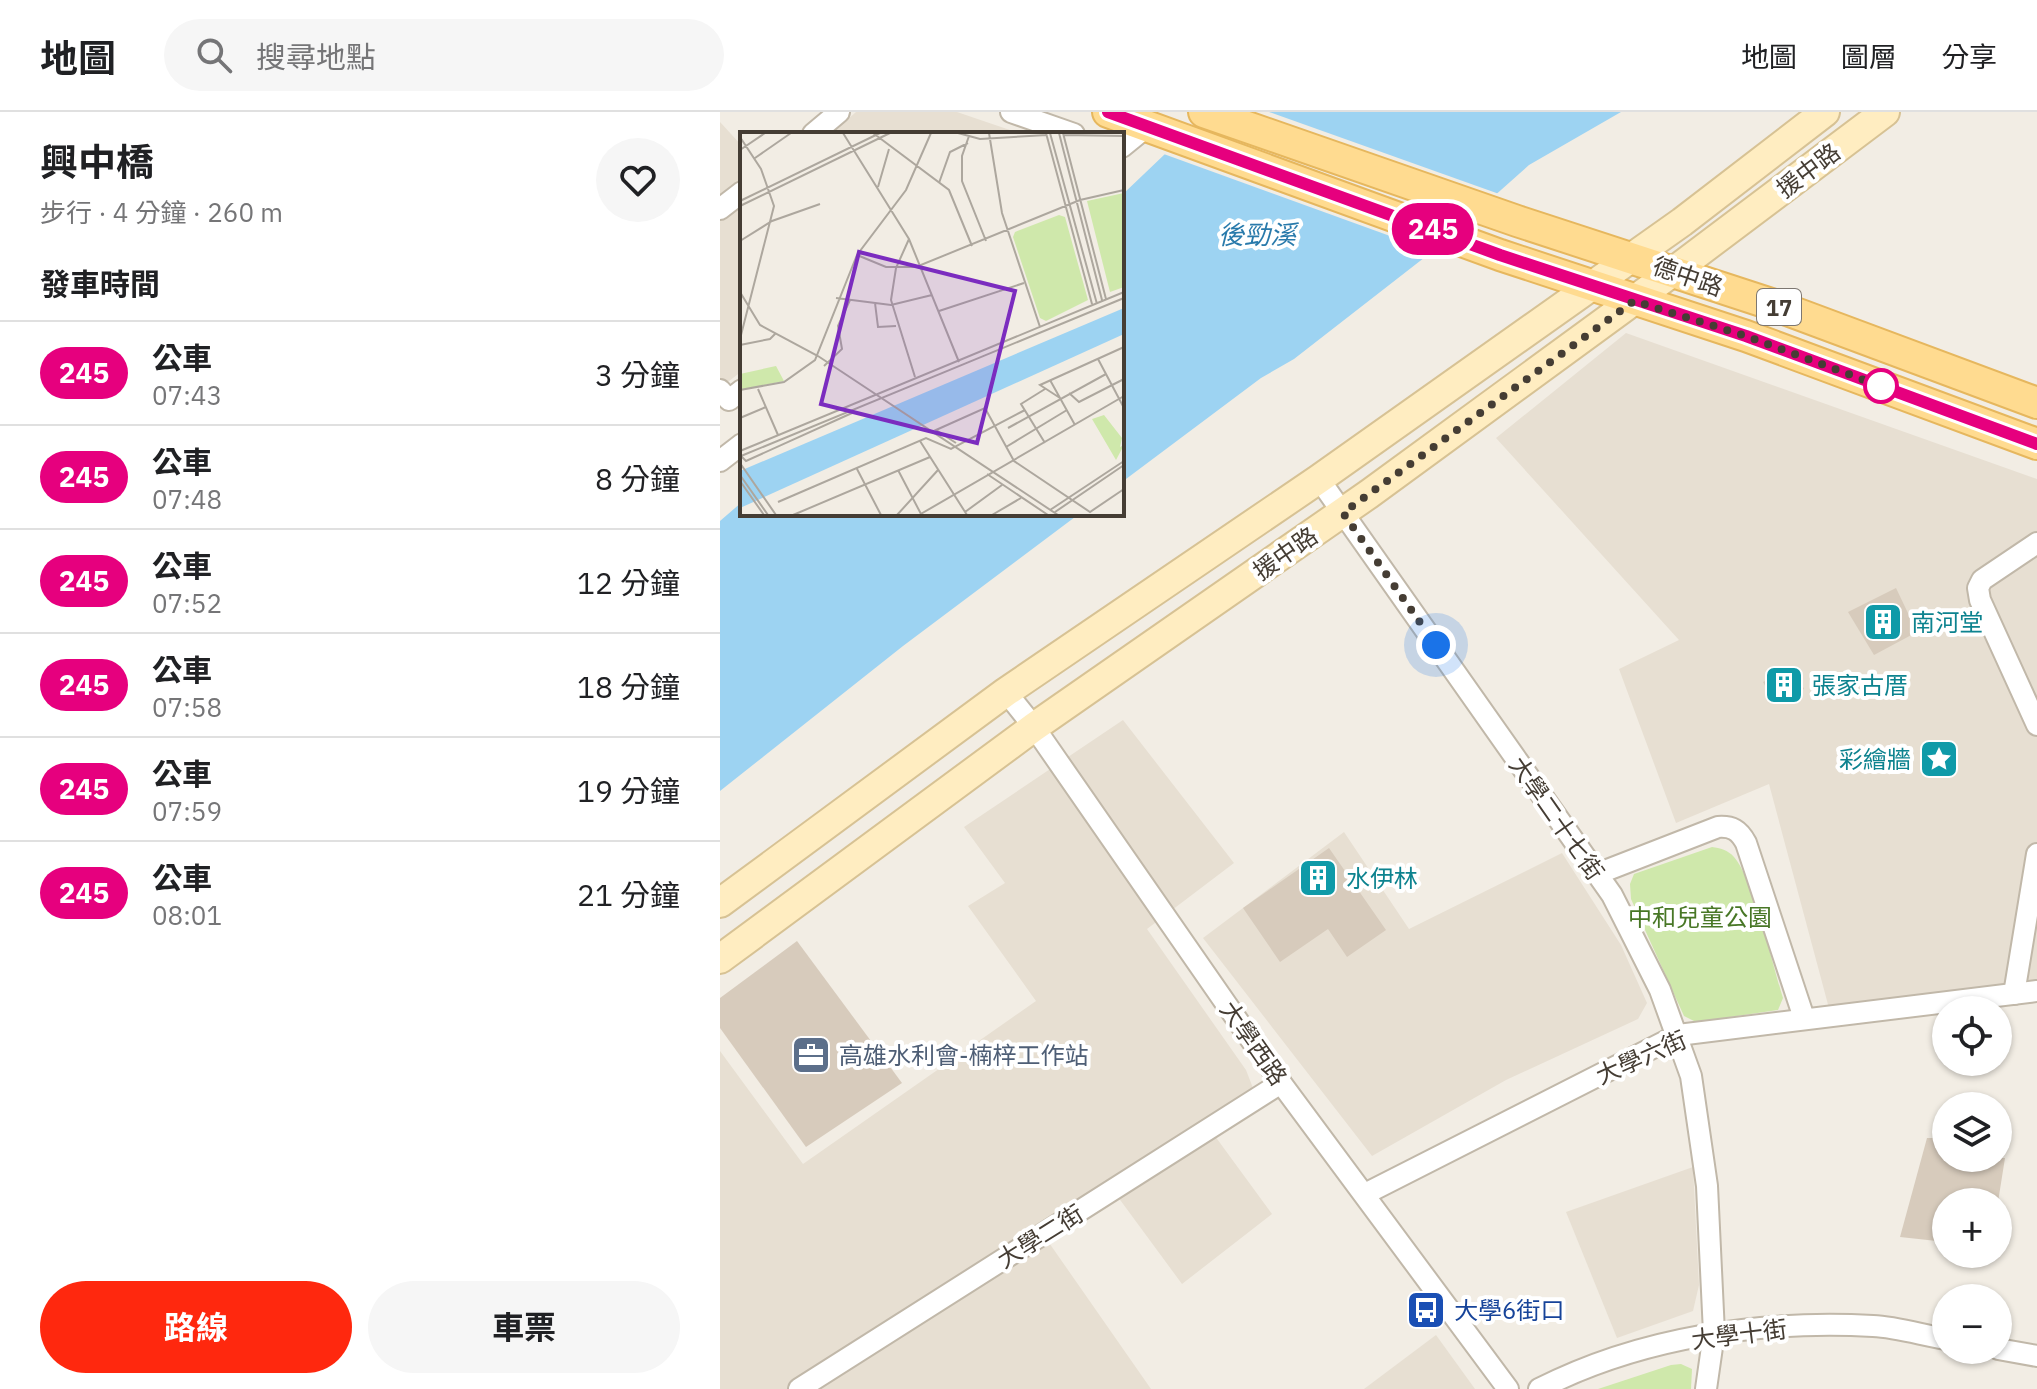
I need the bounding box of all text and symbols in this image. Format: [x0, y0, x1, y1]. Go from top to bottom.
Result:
search box [164, 19, 724, 91]
text: 地圖 [40, 33, 116, 82]
icon: search [192, 33, 236, 77]
text: 搜尋地點 [256, 37, 376, 76]
text: 地圖 [1741, 38, 1797, 75]
text: 圖層 [1841, 38, 1897, 75]
text: 分享 [1941, 38, 1997, 75]
inset map [740, 132, 1124, 516]
street label: 援中路 [1770, 136, 1846, 204]
text: 興中橋 [40, 137, 154, 186]
button: heart [596, 138, 680, 222]
text: 步行 · 4 分鐘 · 260 m [40, 195, 283, 229]
line badge: 245 [1387, 203, 1479, 255]
text: 245 [1408, 210, 1458, 247]
water label: 後勁溪 [1218, 217, 1300, 251]
street label: 德中路 [1649, 249, 1727, 303]
text: 發車時間 [40, 264, 160, 303]
road number: 17 [1757, 289, 1801, 325]
text: 公車 [152, 338, 212, 377]
text: 245 [59, 354, 109, 391]
text: 3 分鐘 [595, 355, 680, 394]
unlabelled marker [1864, 369, 1898, 403]
text: 07:43 [152, 378, 222, 412]
text: 公車 [152, 442, 212, 481]
text: 245 [59, 458, 109, 495]
text: 8 分鐘 [595, 459, 680, 498]
text: 07:48 [152, 482, 222, 516]
street label: 援中路 [1246, 519, 1324, 587]
text: 公車 [152, 546, 212, 585]
text: 245 [59, 562, 109, 599]
text: 12 分鐘 [577, 563, 680, 602]
text: 07:52 [152, 586, 222, 620]
building icon: 南河堂 [1862, 601, 1904, 643]
place label: 南河堂 [1911, 606, 1983, 638]
your location [1416, 625, 1456, 665]
text: 公車 [152, 650, 212, 689]
building icon: 張家古厝 [1763, 664, 1805, 706]
text: 245 [59, 666, 109, 703]
text: 18 分鐘 [577, 667, 680, 706]
place label: 張家古厝 [1812, 669, 1908, 701]
text: 07:58 [152, 690, 222, 724]
place icon: 彩繪牆 [1918, 738, 1960, 780]
place label: 彩繪牆 [1839, 743, 1911, 775]
street label: 大學二十七街 [1503, 750, 1611, 886]
text: 公車 [152, 754, 212, 793]
text: 245 [59, 770, 109, 807]
text: 19 分鐘 [577, 771, 680, 810]
text: 07:59 [152, 794, 222, 828]
building icon: 水伊林 [1297, 857, 1339, 899]
text: 公車 [152, 858, 212, 897]
place label: 水伊林 [1346, 862, 1418, 894]
text: 245 [59, 874, 109, 911]
text: 21 分鐘 [577, 875, 680, 914]
text: 08:01 [152, 898, 222, 932]
park label: 中和兒童公園 [1628, 901, 1772, 933]
street label: 大學西路 [1213, 995, 1295, 1091]
map controls [1932, 996, 2012, 1364]
button: locate [1932, 996, 2012, 1076]
street label: 大學六街 [1591, 1023, 1691, 1091]
office icon: 高雄水利會-楠梓工作站 [790, 1034, 832, 1076]
place label: 高雄水利會-楠梓工作站 [839, 1039, 1089, 1071]
button: layers [1932, 1092, 2012, 1172]
button: + [1932, 1188, 2012, 1268]
street label: 大學二街 [991, 1197, 1089, 1275]
button: 路線 [40, 1281, 352, 1373]
button: 車票 [368, 1281, 680, 1373]
button: − [1932, 1284, 2012, 1364]
bus stop icon: 大學6街口 [1405, 1289, 1447, 1331]
place label: 大學6街口 [1454, 1294, 1564, 1326]
street label: 大學十街 [1689, 1312, 1789, 1356]

